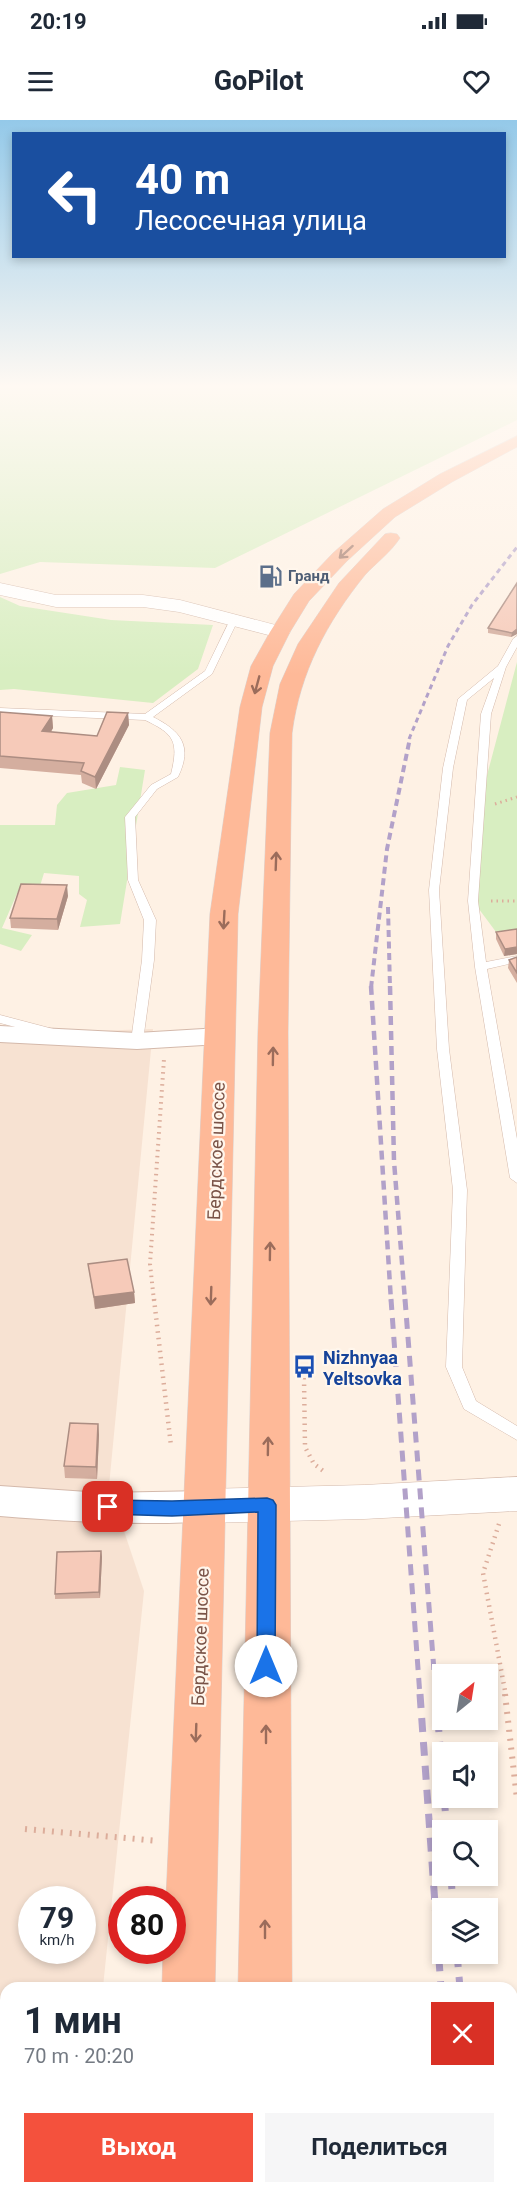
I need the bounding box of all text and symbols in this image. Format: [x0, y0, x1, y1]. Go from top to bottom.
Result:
text: 20:19 [30, 9, 87, 34]
icon: menu [24, 65, 57, 98]
text: GoPilot [214, 65, 303, 97]
icon: heart [460, 65, 493, 98]
text: 40 m [135, 155, 230, 204]
icon: left [36, 156, 114, 234]
text: Лесосечная улица [135, 205, 367, 237]
one-way arrow [338, 545, 353, 559]
fuel station icon: Гранд [257, 563, 283, 589]
place label: Гранд [288, 567, 330, 585]
one-way arrow [250, 675, 262, 694]
one-way arrow [271, 852, 282, 872]
one-way arrow [219, 909, 230, 929]
one-way arrow [267, 1047, 279, 1067]
street label: Бердское шоссе [203, 1082, 229, 1220]
one-way arrow [264, 1242, 276, 1262]
one-way arrow [205, 1285, 216, 1305]
place label: Nizhnyaa Yeltsovka [323, 1347, 402, 1389]
bus stop icon: Nizhnyaa Yeltsovka [292, 1354, 318, 1380]
one-way arrow [262, 1437, 274, 1457]
pin [82, 1481, 133, 1532]
icon: arrive [91, 1490, 124, 1523]
street label: Бердское шоссе [187, 1568, 213, 1706]
position arrow [234, 1634, 298, 1698]
north arrow [432, 1664, 498, 1730]
map controls [432, 1664, 498, 1964]
one-way arrow [191, 1722, 202, 1742]
one-way arrow [260, 1725, 272, 1745]
button: sound [432, 1742, 498, 1808]
button: search [432, 1820, 498, 1886]
speed limit sign: 80 [108, 1886, 186, 1964]
button: layers [432, 1898, 498, 1964]
text: 79 [40, 1900, 74, 1935]
one-way arrow [259, 1920, 271, 1940]
text: km/h [39, 1931, 75, 1949]
text: 1 мин [24, 2000, 122, 2042]
button: close [431, 2002, 494, 2065]
text: 70 m · 20:20 [24, 2044, 134, 2068]
button: Выход [24, 2113, 253, 2182]
button: Поделиться [265, 2113, 494, 2182]

